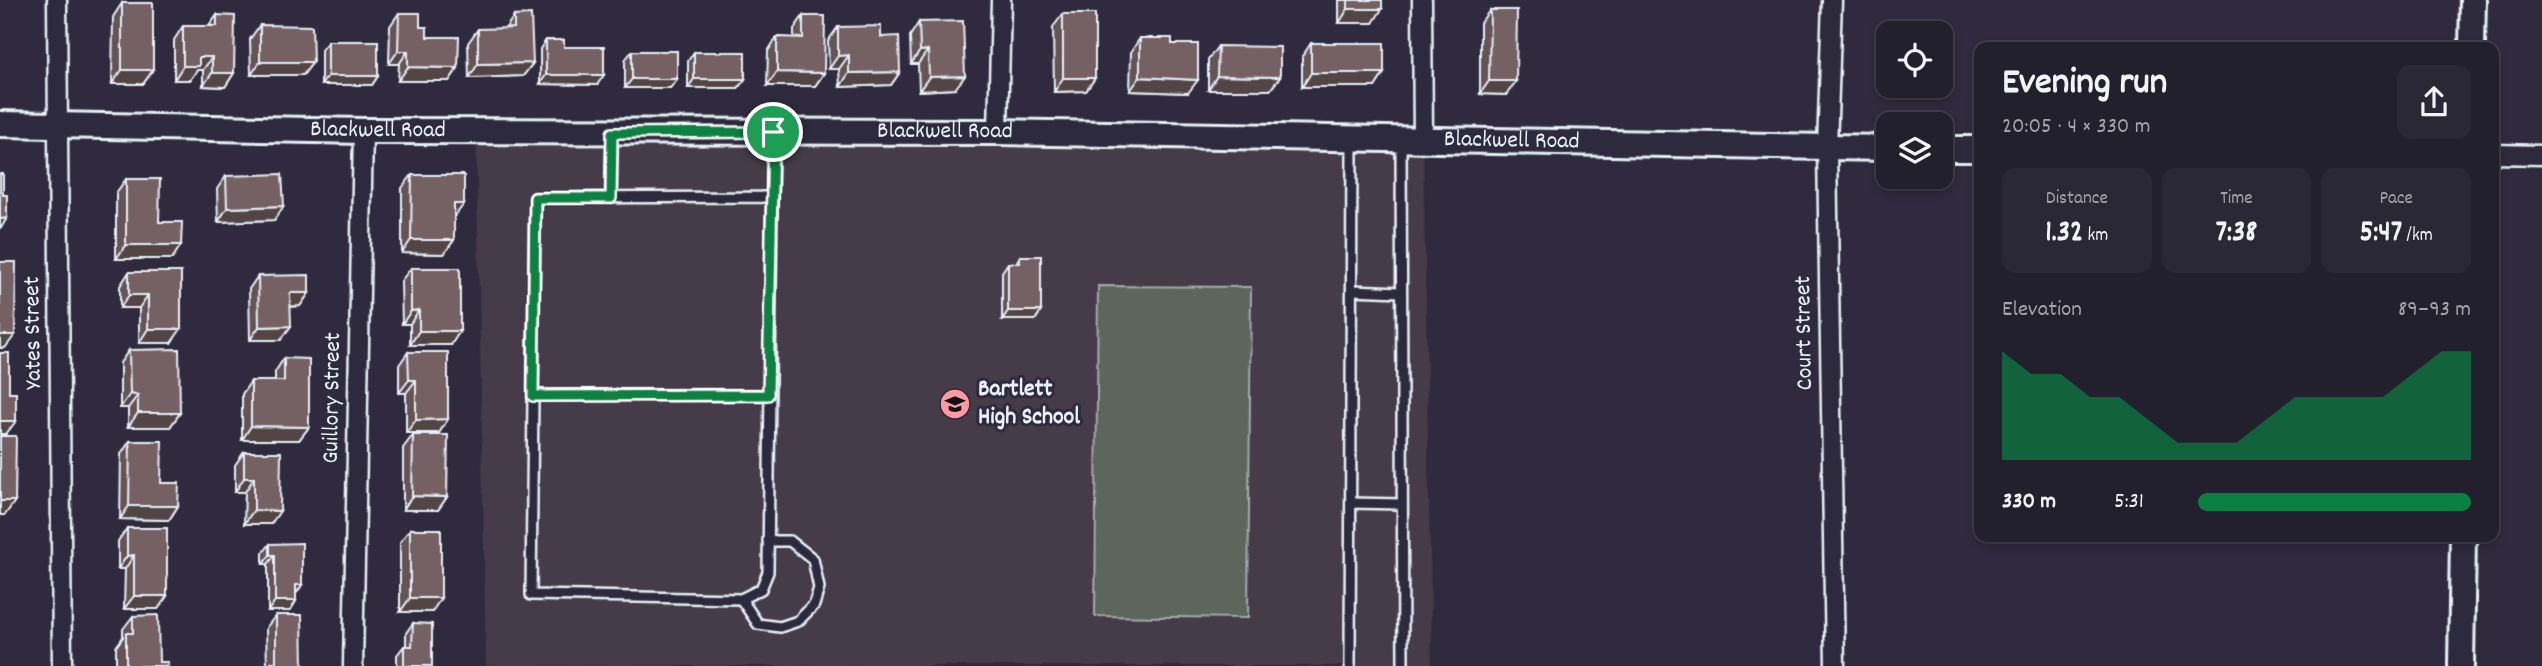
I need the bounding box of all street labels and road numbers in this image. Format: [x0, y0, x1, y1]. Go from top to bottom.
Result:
street label: Blackwell Road [310, 113, 446, 148]
street label: Blackwell Road [877, 115, 1013, 149]
street label: Blackwell Road [1444, 123, 1580, 159]
street label: Court Street [1787, 275, 1823, 391]
street label: Yates Street [16, 276, 52, 390]
street label: Guillory Street [315, 332, 351, 464]

